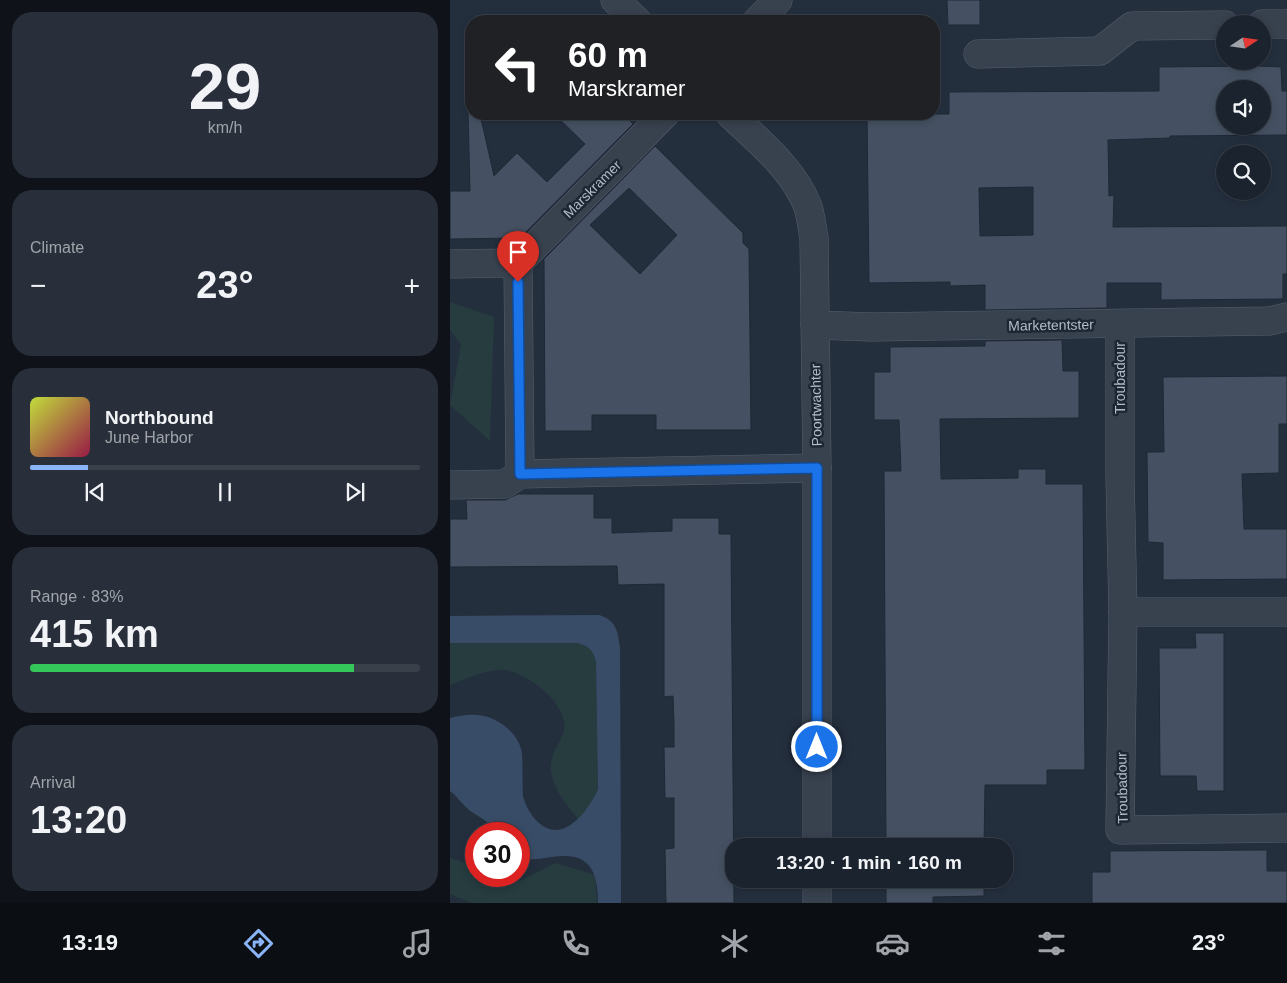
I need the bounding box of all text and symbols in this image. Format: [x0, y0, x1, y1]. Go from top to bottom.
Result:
north arrow [1216, 15, 1271, 70]
map controls [1216, 15, 1271, 200]
icon: left [485, 35, 550, 100]
text: 60 m [568, 35, 648, 74]
text: 29 [189, 50, 261, 123]
text: Marskramer [568, 76, 685, 101]
button: sound [1216, 80, 1271, 135]
text: km/h [208, 119, 242, 136]
button: search [1216, 145, 1271, 200]
street label: Marskramer [560, 157, 624, 221]
pin [497, 231, 539, 282]
icon: arrive [504, 238, 532, 266]
text: Climate [30, 239, 84, 256]
text: 23° [196, 264, 254, 306]
text: − [30, 270, 46, 301]
text: + [404, 270, 420, 301]
street label: Marketentster [1008, 316, 1094, 334]
street label: Troubadour [1112, 342, 1128, 414]
street label: Poortwachter [807, 363, 825, 446]
text: Northbound [105, 407, 214, 428]
text: June Harbor [105, 429, 193, 446]
icon: previous [81, 478, 109, 506]
icon: pause [211, 478, 239, 506]
icon: next [341, 478, 369, 506]
text: Range · 83% [30, 588, 123, 605]
text: 415 km [30, 613, 159, 655]
position arrow [790, 720, 842, 772]
street label: Troubadour [1113, 752, 1131, 824]
text: Arrival [30, 774, 75, 791]
text: 13:20 [30, 799, 127, 841]
speed limit sign: 30 [465, 822, 530, 887]
text: 13:20 · 1 min · 160 m [776, 852, 962, 873]
icon: directions [241, 926, 276, 961]
icon: music [400, 926, 435, 961]
icon: phone [558, 926, 593, 961]
icon: climate [717, 926, 752, 961]
icon: car [875, 926, 910, 961]
icon: filters [1034, 926, 1069, 961]
text: 13:19 [62, 930, 118, 955]
text: 23° [1192, 930, 1225, 955]

